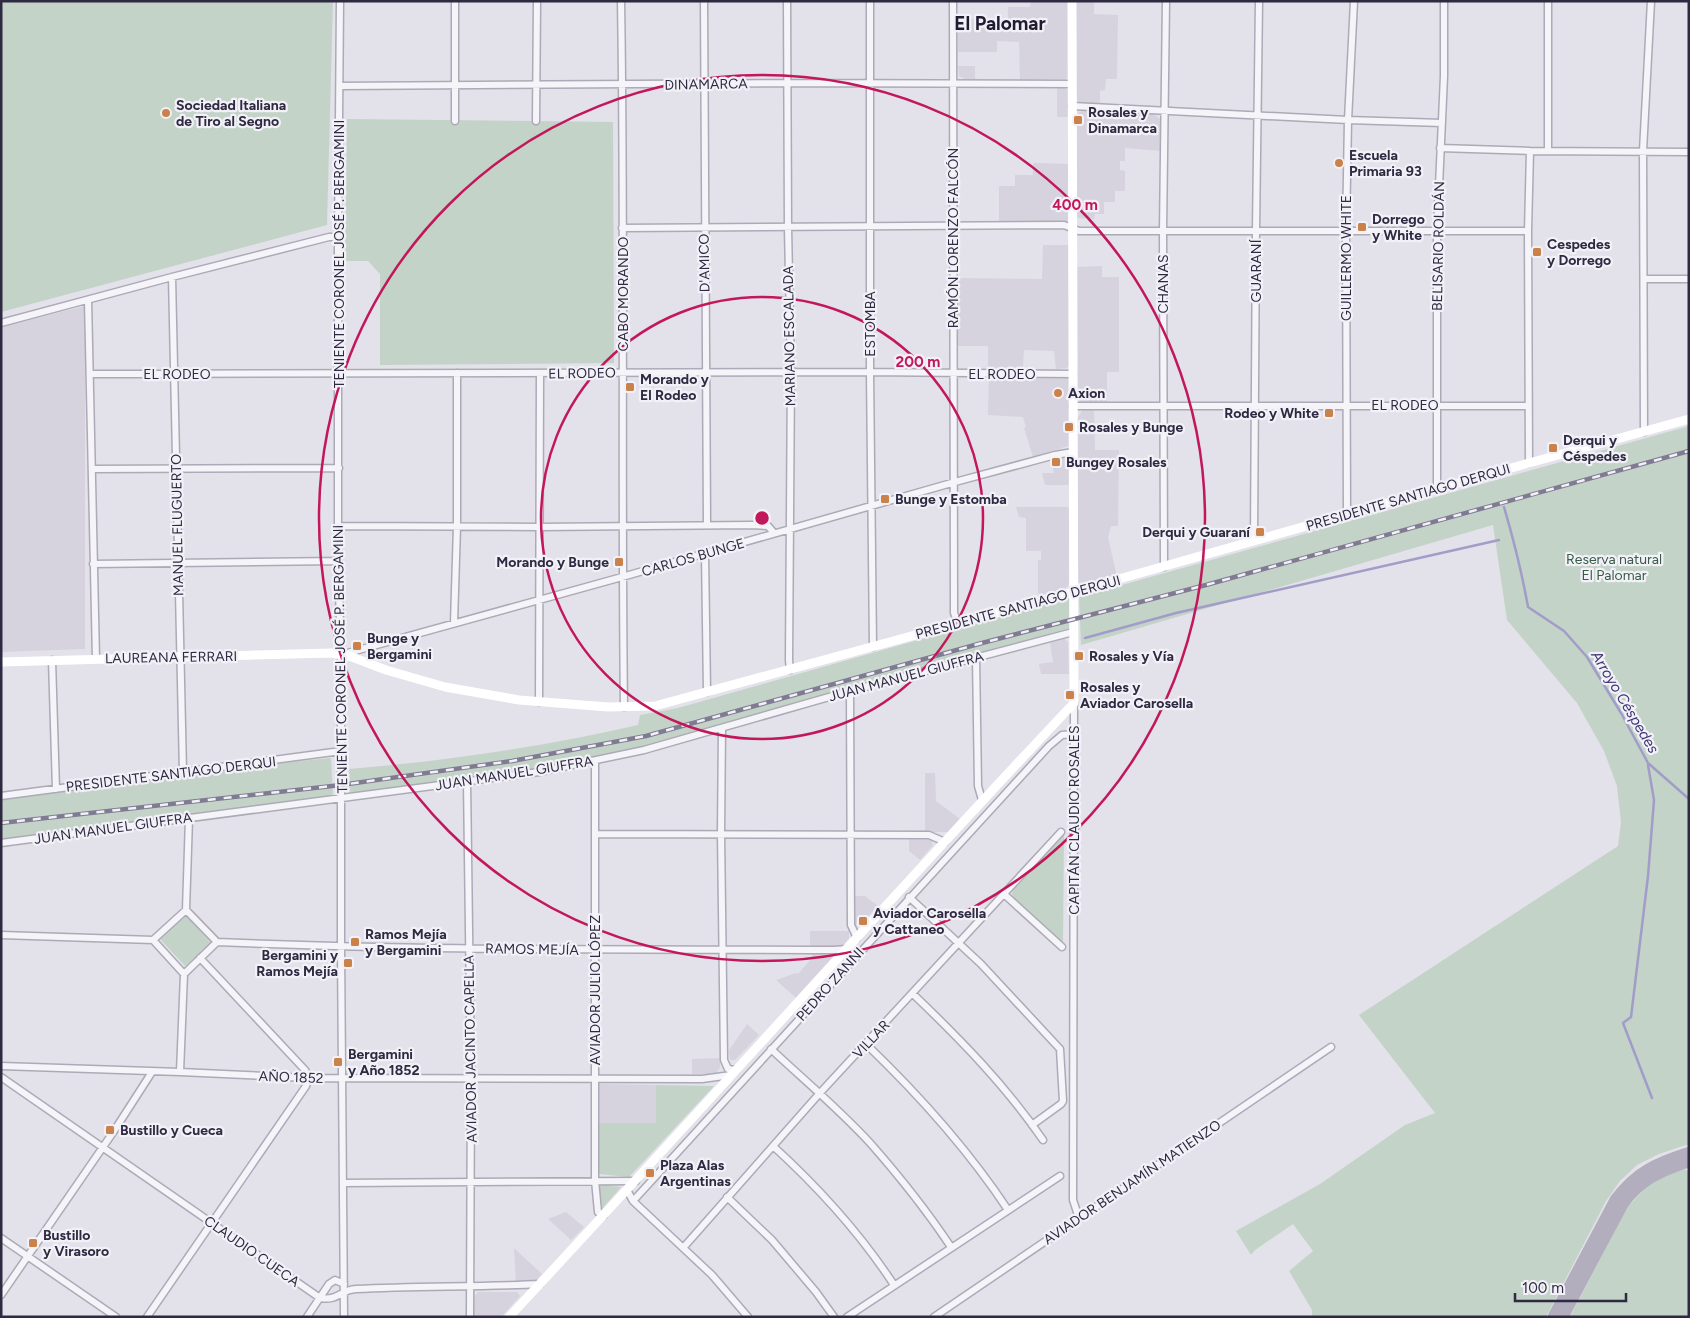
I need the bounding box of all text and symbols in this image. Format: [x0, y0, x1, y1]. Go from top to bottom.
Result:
district label: El Palomar [954, 12, 1046, 35]
street label: DINAMARCA [664, 75, 748, 94]
place label: Sociedad Italiana de Tiro al Segno [176, 97, 286, 130]
place label: Rosales y Dinamarca [1088, 104, 1157, 137]
marker: Sociedad Italiana de Tiro al Segno [160, 107, 172, 119]
marker: Rosales y Dinamarca [1072, 114, 1084, 126]
street label: TENIENTE CORONEL JOSÉ P. BERGAMINI [331, 120, 348, 388]
place label: Escuela Primaria 93 [1349, 147, 1422, 180]
street label: RAMÓN LORENZO FALCÓN [945, 148, 962, 328]
marker: Escuela Primaria 93 [1333, 157, 1345, 169]
street label: BELISARIO ROLDÁN [1429, 181, 1448, 311]
street label: GUILLERMO WHITE [1338, 195, 1355, 321]
text: 400 m [1052, 196, 1098, 214]
place label: Dorrego y White [1372, 211, 1425, 244]
marker: Dorrego y White [1356, 221, 1368, 233]
street label: D'AMICO [695, 233, 714, 292]
street label: CABO MORANDO [615, 236, 632, 351]
place label: Cespedes y Dorrego [1547, 236, 1611, 269]
street label: GUARANÍ [1248, 238, 1265, 302]
marker: Cespedes y Dorrego [1531, 246, 1543, 258]
street label: CHANAS [1155, 255, 1172, 314]
street label: MARIANO ESCALADA [780, 265, 799, 407]
street label: ESTOMBA [862, 291, 879, 357]
text: 200 m [896, 353, 940, 371]
street label: EL RODEO [548, 364, 616, 383]
street label: EL RODEO [143, 366, 211, 383]
street label: EL RODEO [968, 366, 1036, 383]
place label: Morando y El Rodeo [640, 371, 710, 404]
marker: Morando y El Rodeo [624, 381, 636, 393]
place label: Axion [1068, 385, 1105, 402]
marker: Axion [1052, 387, 1064, 399]
street label: EL RODEO [1371, 397, 1439, 414]
place label: Rodeo y White [1224, 405, 1319, 422]
marker: Rodeo y White [1323, 407, 1335, 419]
place label: Rosales y Bunge [1079, 419, 1183, 436]
marker: Rosales y Bunge [1063, 421, 1075, 433]
place label: Derqui y Céspedes [1563, 432, 1627, 465]
marker: Derqui y Céspedes [1547, 442, 1559, 454]
street label: MANUEL FLUGUERTO [168, 454, 187, 596]
place label: Bungey Rosales [1066, 454, 1167, 471]
marker: Bungey Rosales [1050, 456, 1062, 468]
street label: PRESIDENTE SANTIAGO DERQUI [1304, 460, 1512, 535]
place label: Bunge y Estomba [895, 491, 1007, 508]
marker: Bunge y Estomba [879, 493, 891, 505]
centre of rings [753, 509, 771, 527]
place label: Derqui y Guaraní [1142, 524, 1251, 541]
street label: TENIENTE CORONEL JOSÉ P. BERGAMINI [330, 525, 351, 793]
marker: Derqui y Guaraní [1254, 526, 1266, 538]
street label: CARLOS BUNGE [640, 535, 747, 580]
park label: Reserva natural El Palomar [1566, 551, 1662, 584]
place label: Morando y Bunge [496, 554, 609, 571]
marker: Morando y Bunge [613, 556, 625, 568]
street label: PRESIDENTE SANTIAGO DERQUI [914, 572, 1123, 643]
place label: Bunge y Bergamini [367, 630, 432, 663]
marker: Bunge y Bergamini [351, 640, 363, 652]
street label: JUAN MANUEL GIUFFRA [827, 647, 986, 705]
water label: Arroyo Céspedes [1587, 647, 1663, 756]
street label: LAUREANA FERRARI [105, 648, 237, 667]
place label: Rosales y Vía [1089, 648, 1174, 665]
marker: Rosales y Vía [1073, 650, 1085, 662]
place label: Rosales y Aviador Carosella [1080, 679, 1193, 712]
marker: Rosales y Aviador Carosella [1064, 689, 1076, 701]
street label: CAPITÁN CLAUDIO ROSALES [1066, 725, 1083, 915]
street label: PRESIDENTE SANTIAGO DERQUI [65, 753, 277, 796]
street label: JUAN MANUEL GIUFFRA [434, 753, 595, 794]
street label: JUAN MANUEL GIUFFRA [33, 809, 194, 848]
place label: Aviador Carosella y Cattaneo [873, 905, 986, 938]
street label: AVIADOR JULIO LÓPEZ [587, 915, 604, 1065]
marker: Aviador Carosella y Cattaneo [857, 915, 869, 927]
place label: Ramos Mejía y Bergamini [365, 926, 447, 959]
marker: Ramos Mejía y Bergamini [349, 936, 361, 948]
street label: RAMOS MEJÍA [485, 940, 579, 959]
street label: PEDRO ZANNI [793, 944, 868, 1025]
place label: Bergamini y Ramos Mejía [256, 947, 339, 980]
street label: AVIADOR JACINTO CAPELLA [460, 954, 481, 1143]
marker: Bergamini y Ramos Mejía [342, 957, 354, 969]
street label: VILLAR [849, 1016, 894, 1062]
place label: Bergamini y Año 1852 [348, 1046, 420, 1079]
marker: Bergamini y Año 1852 [332, 1056, 344, 1068]
street label: AÑO 1852 [258, 1068, 324, 1087]
street label: AVIADOR BENJAMÍN MATIENZO [1040, 1116, 1224, 1248]
place label: Bustillo y Cueca [120, 1122, 223, 1139]
marker: Bustillo y Cueca [104, 1124, 116, 1136]
place label: Plaza Alas Argentinas [660, 1157, 731, 1190]
marker: Plaza Alas Argentinas [644, 1167, 656, 1179]
street label: CLAUDIO CUECA [201, 1212, 303, 1291]
place label: Bustillo y Virasoro [43, 1227, 109, 1260]
marker: Bustillo y Virasoro [27, 1237, 39, 1249]
scale bar [1515, 1270, 1626, 1302]
text: 100 m [1522, 1279, 1564, 1297]

